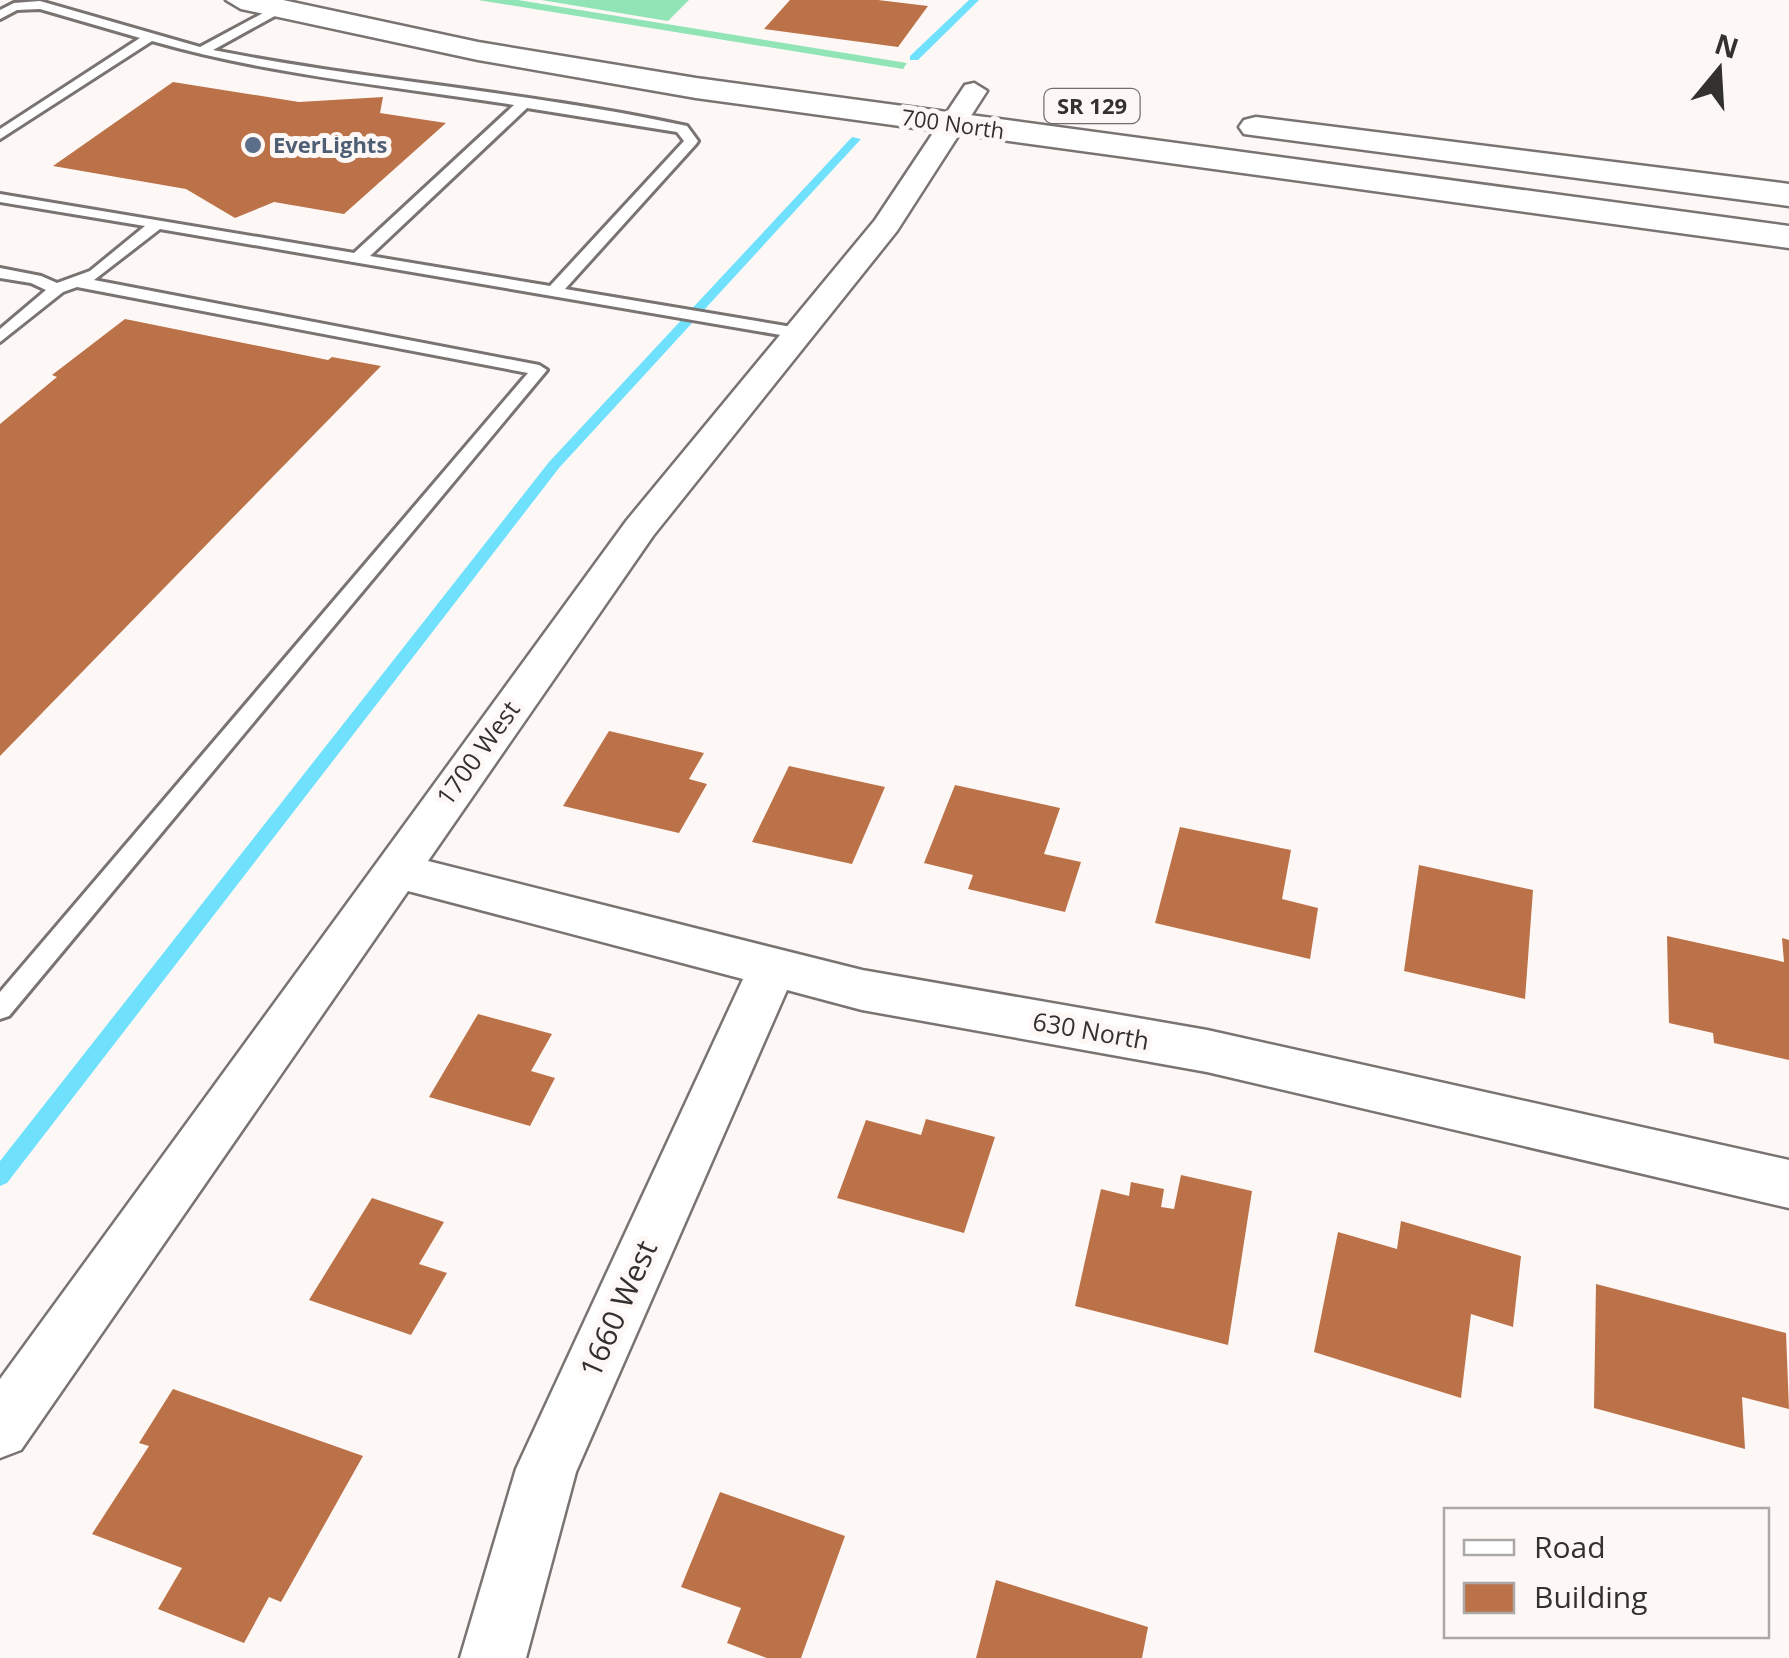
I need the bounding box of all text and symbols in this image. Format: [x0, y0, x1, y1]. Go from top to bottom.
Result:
north arrow [1669, 20, 1769, 120]
text: N [1710, 24, 1744, 67]
road number: SR 129 [1044, 89, 1140, 123]
street label: 700 North [900, 101, 1007, 145]
place label: EverLights [273, 129, 387, 159]
marker: EverLights [242, 134, 264, 156]
street label: 1700 West [428, 693, 527, 812]
street label: 630 North [1030, 1003, 1152, 1057]
street label: 1660 West [569, 1233, 666, 1383]
legend [1444, 1508, 1769, 1638]
text: Road [1534, 1526, 1606, 1567]
text: Building [1534, 1576, 1648, 1617]

